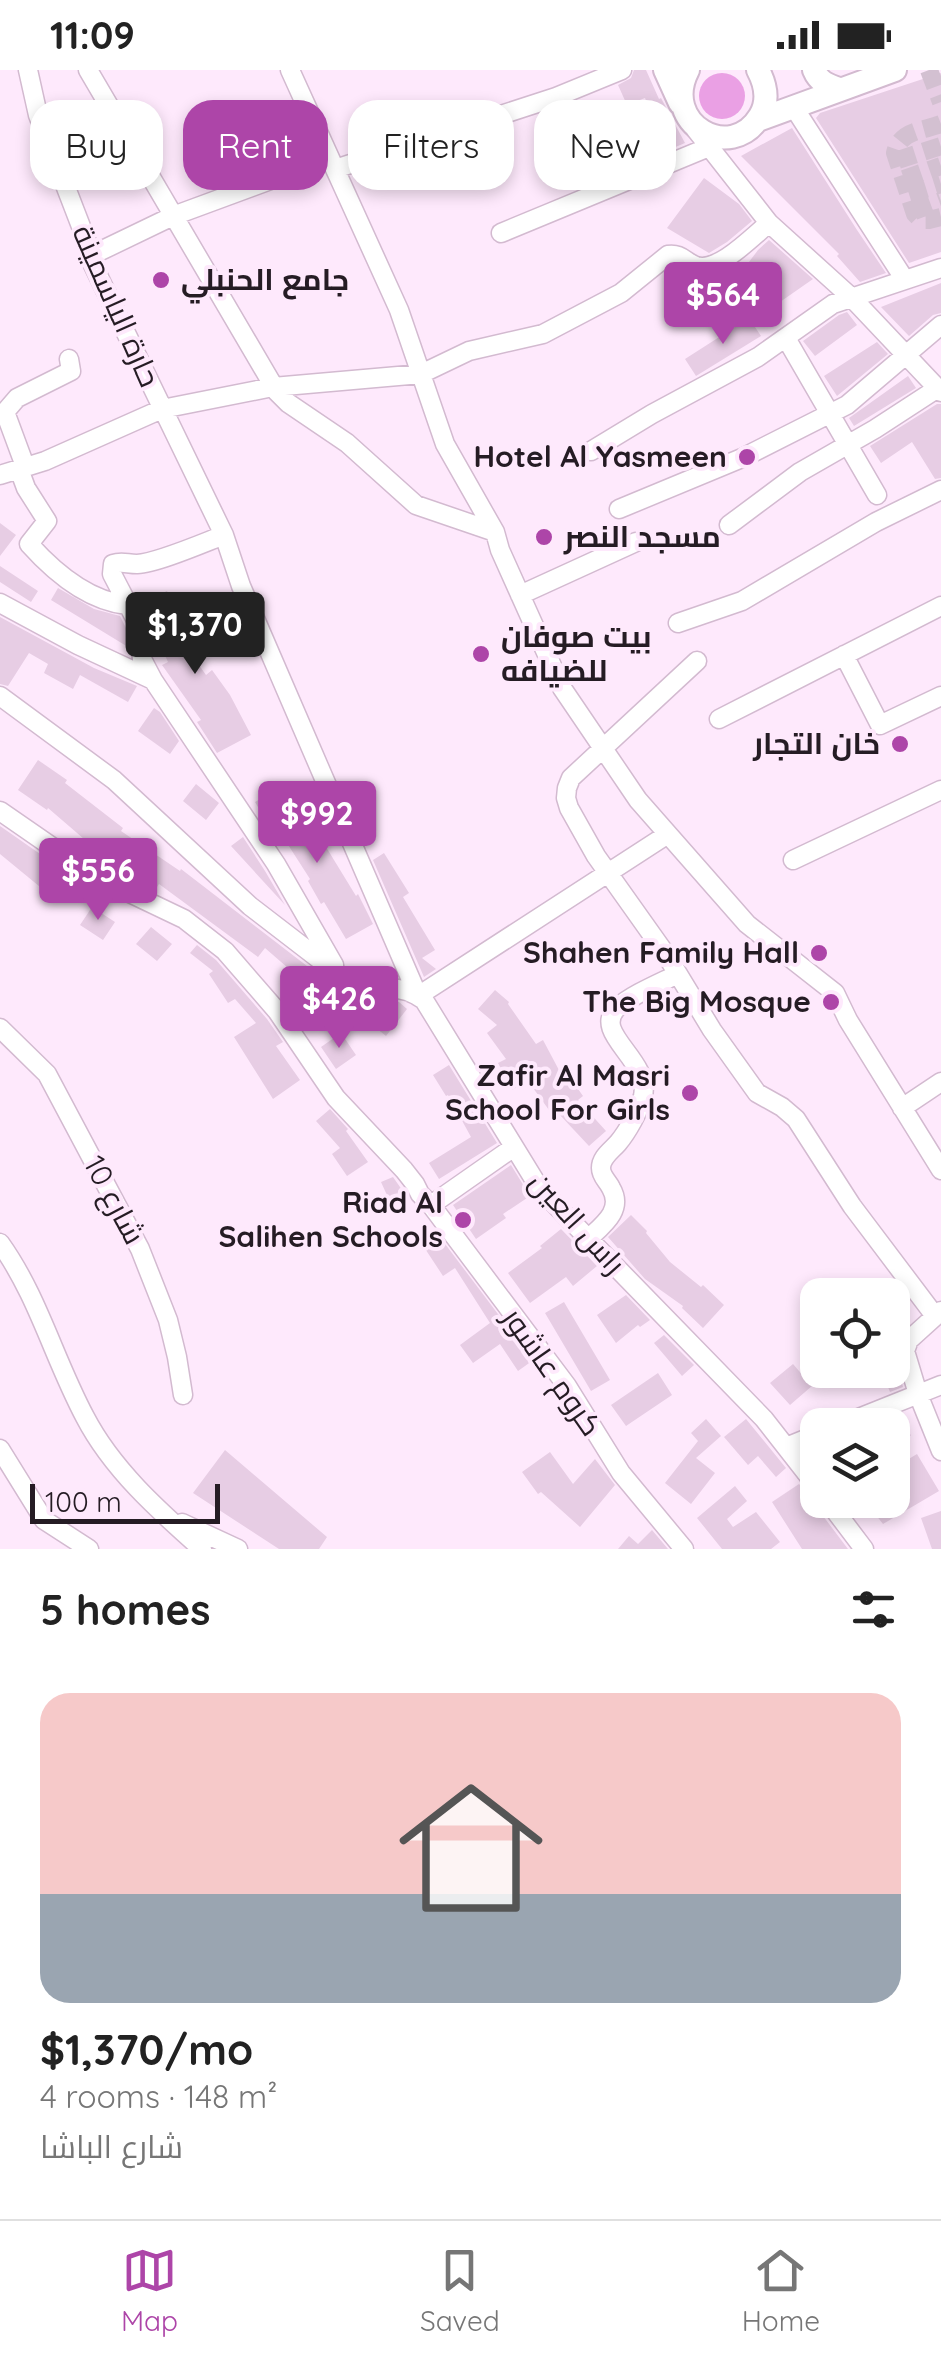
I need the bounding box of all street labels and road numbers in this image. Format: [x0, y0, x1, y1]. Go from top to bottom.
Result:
street label: حارة الياسمينة [64, 219, 169, 392]
street label: شارع 10 [74, 1149, 154, 1251]
street label: راس العين [522, 1163, 634, 1282]
street label: كروم عاشور [492, 1298, 611, 1444]

